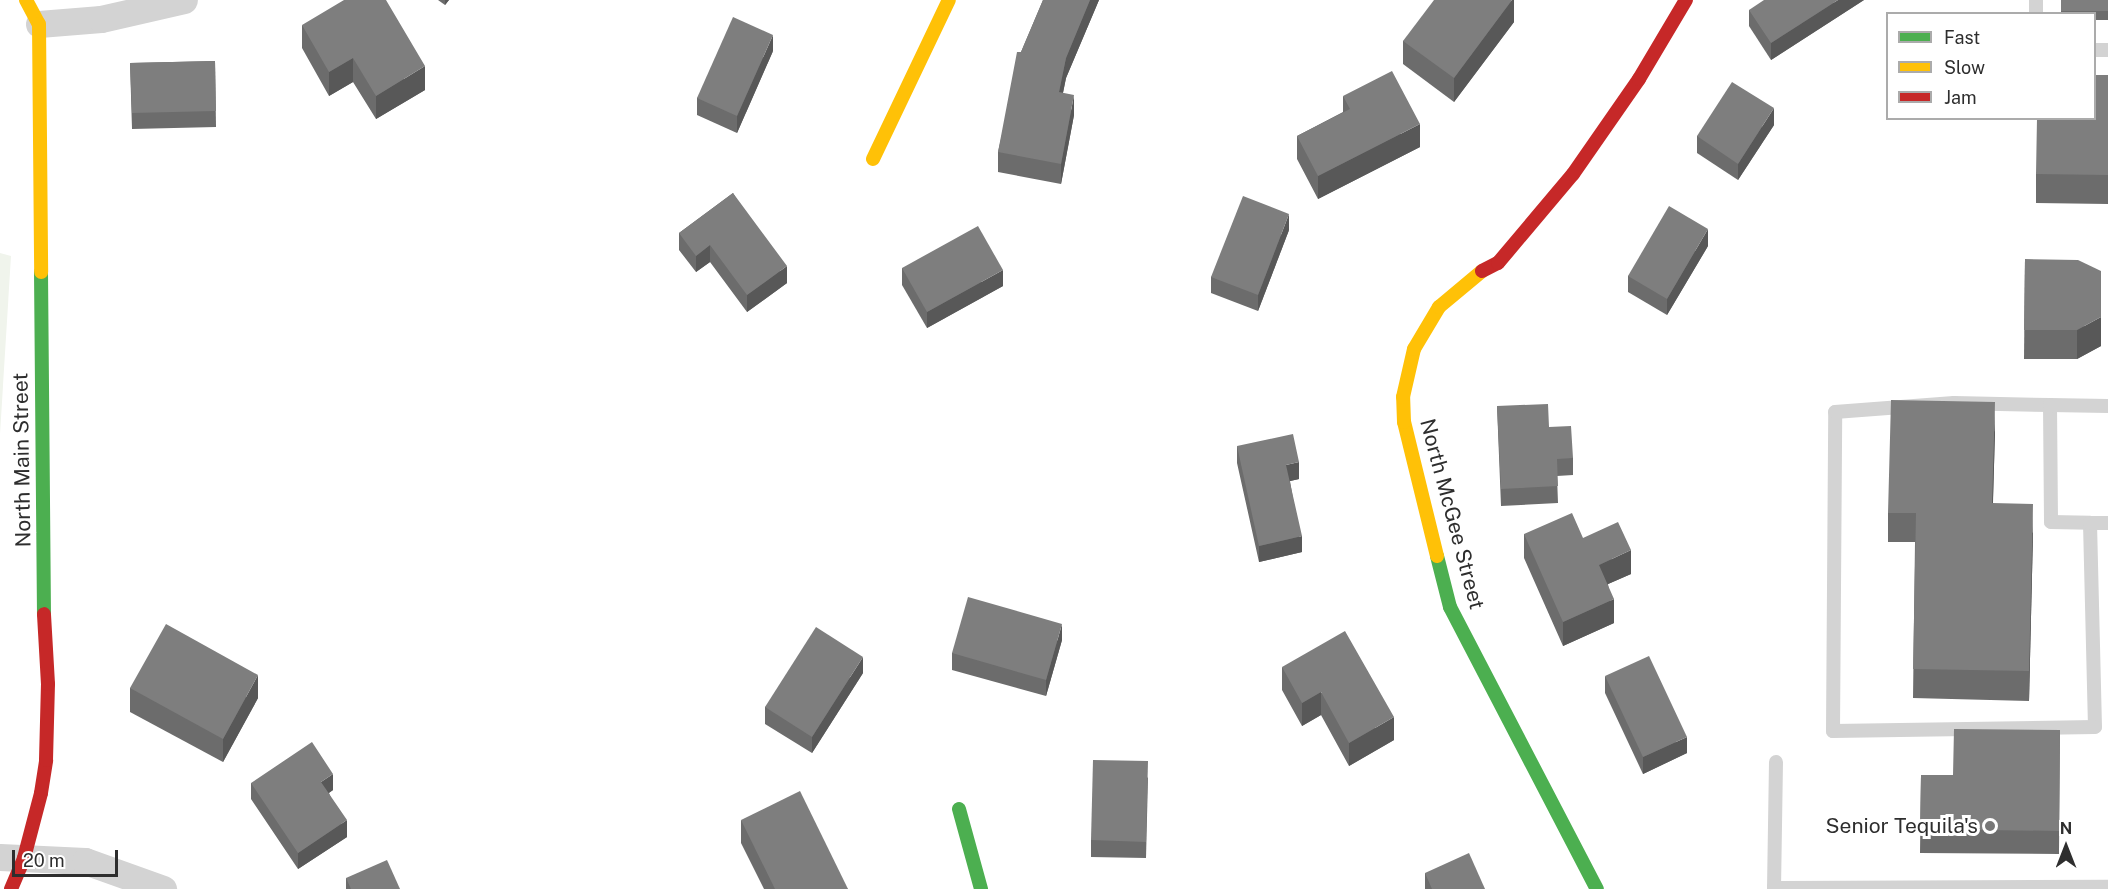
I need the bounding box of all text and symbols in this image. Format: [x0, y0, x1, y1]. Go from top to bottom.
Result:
legend [1886, 12, 2096, 120]
text: Fast [1944, 27, 1980, 48]
text: Slow [1944, 57, 1985, 78]
text: Jam [1944, 87, 1977, 108]
street label: North Main Street [8, 372, 36, 548]
street label: North McGee Street [1414, 416, 1490, 612]
place label: Senior Tequila's [1825, 813, 1978, 839]
north arrow [2036, 817, 2096, 877]
marker: Senior Tequila's [1983, 819, 1997, 833]
text: N [2060, 819, 2072, 838]
scale bar [15, 838, 122, 876]
text: 20 m [23, 850, 65, 871]

